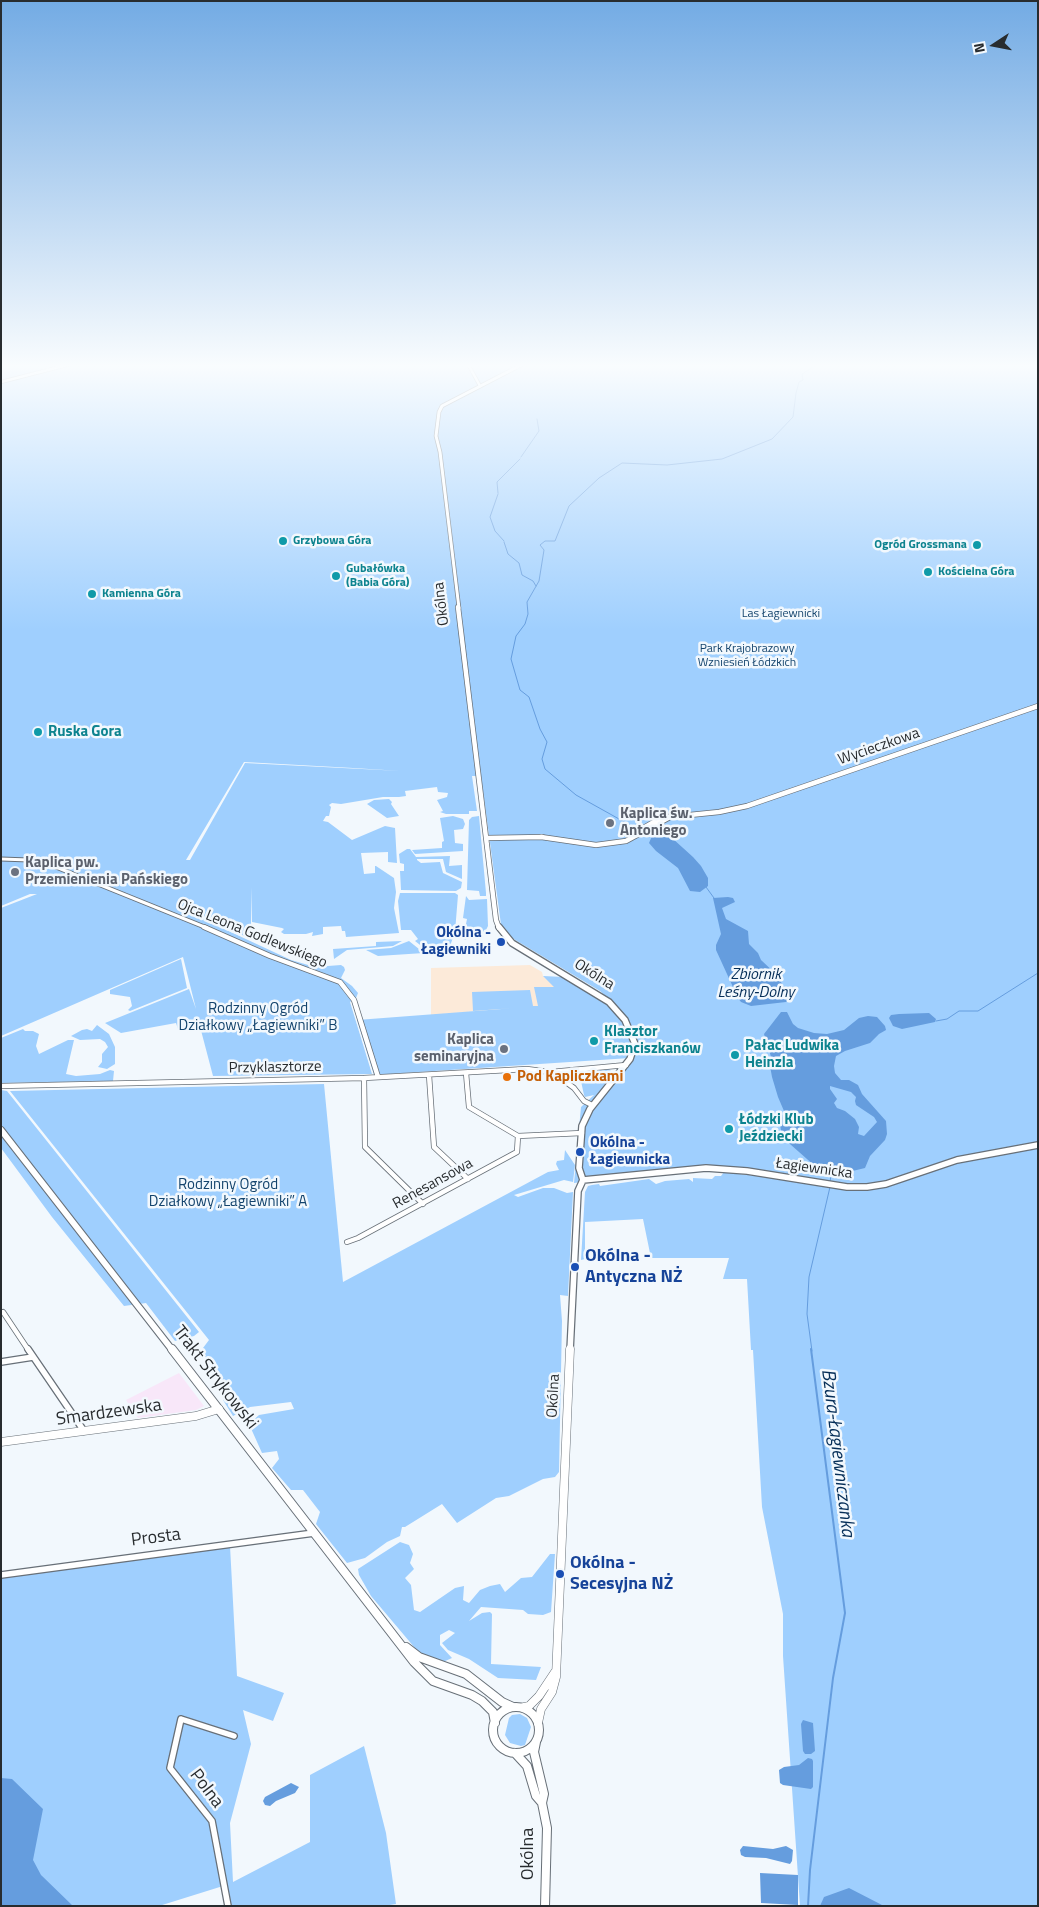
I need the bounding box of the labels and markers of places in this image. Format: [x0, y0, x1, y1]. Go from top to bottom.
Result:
place label: Grzybowa Góra [293, 534, 372, 548]
marker: Grzybowa Góra [277, 535, 289, 547]
place label: Ogród Grossmana [874, 538, 967, 552]
marker: Ogród Grossmana [971, 539, 983, 551]
place label: Gubałówka (Babia Góra) [346, 562, 410, 590]
place label: Kościelna Góra [938, 565, 1014, 579]
marker: Kościelna Góra [922, 566, 934, 578]
marker: Gubałówka (Babia Góra) [330, 570, 342, 582]
place label: Kamienna Góra [102, 587, 181, 601]
marker: Kamienna Góra [86, 588, 98, 600]
place label: Ruska Gora [48, 723, 122, 741]
marker: Ruska Gora [32, 726, 44, 738]
place label: Kaplica św. Antoniego [620, 805, 692, 840]
marker: Kaplica św. Antoniego [604, 817, 616, 829]
place label: Kaplica pw. Przemienienia Pańskiego [25, 854, 188, 889]
marker: Kaplica pw. Przemienienia Pańskiego [9, 866, 21, 878]
place label: Okólna - Łagiewniki [421, 924, 491, 959]
marker: Okólna - Łagiewniki [495, 936, 507, 948]
place label: Klasztor Franciszkanów [604, 1023, 701, 1058]
place label: Kaplica seminaryjna [414, 1031, 494, 1066]
marker: Klasztor Franciszkanów [588, 1035, 600, 1047]
place label: Pałac Ludwika Heinzla [745, 1037, 839, 1072]
marker: Kaplica seminaryjna [498, 1043, 510, 1055]
marker: Pałac Ludwika Heinzla [729, 1049, 741, 1061]
place label: Pod Kapliczkami [517, 1068, 623, 1086]
marker: Pod Kapliczkami [501, 1071, 513, 1083]
place label: Łódzki Klub Jeździecki [739, 1111, 814, 1146]
marker: Łódzki Klub Jeździecki [723, 1123, 735, 1135]
place label: Okólna - Łagiewnicka [590, 1134, 670, 1169]
marker: Okólna - Łagiewnicka [574, 1146, 586, 1158]
place label: Okólna - Antyczna NŻ [585, 1246, 683, 1288]
marker: Okólna - Antyczna NŻ [569, 1261, 581, 1273]
place label: Okólna - Secesyjna NŻ [570, 1553, 673, 1596]
marker: Okólna - Secesyjna NŻ [554, 1568, 566, 1580]

